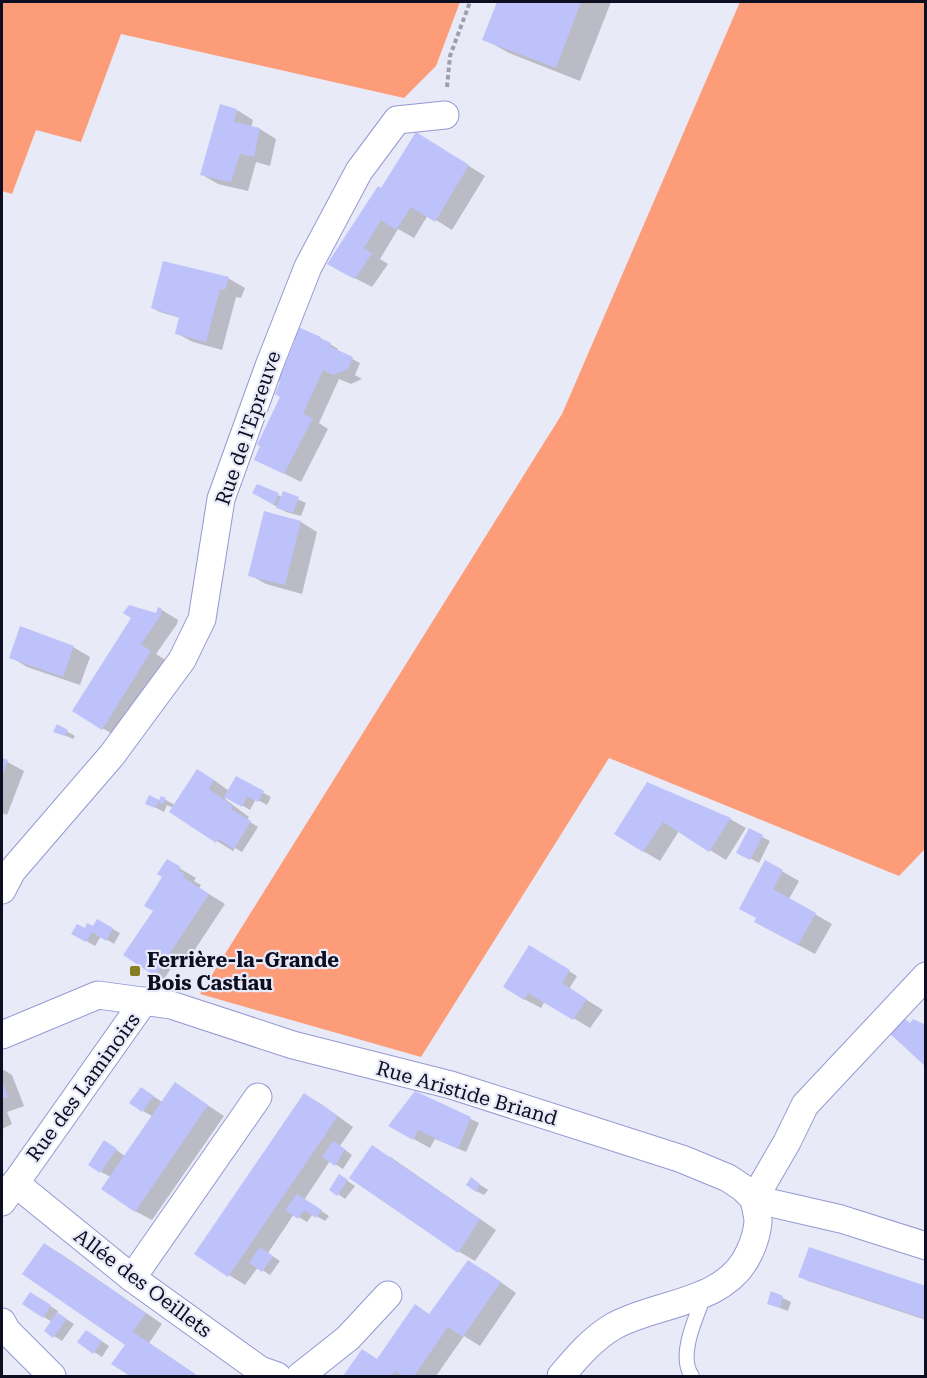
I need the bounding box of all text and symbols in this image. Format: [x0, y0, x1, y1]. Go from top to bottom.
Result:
street label: Rue de l'Epreuve [210, 348, 286, 508]
place label: Ferrière-la-Grande Bois Castiau [147, 948, 339, 995]
marker: Ferrière-la-Grande Bois Castiau [128, 964, 142, 978]
street label: Rue des Laminoirs [21, 1008, 145, 1166]
street label: Rue Aristide Briand [374, 1056, 561, 1130]
street label: Allée des Oeillets [70, 1224, 216, 1342]

